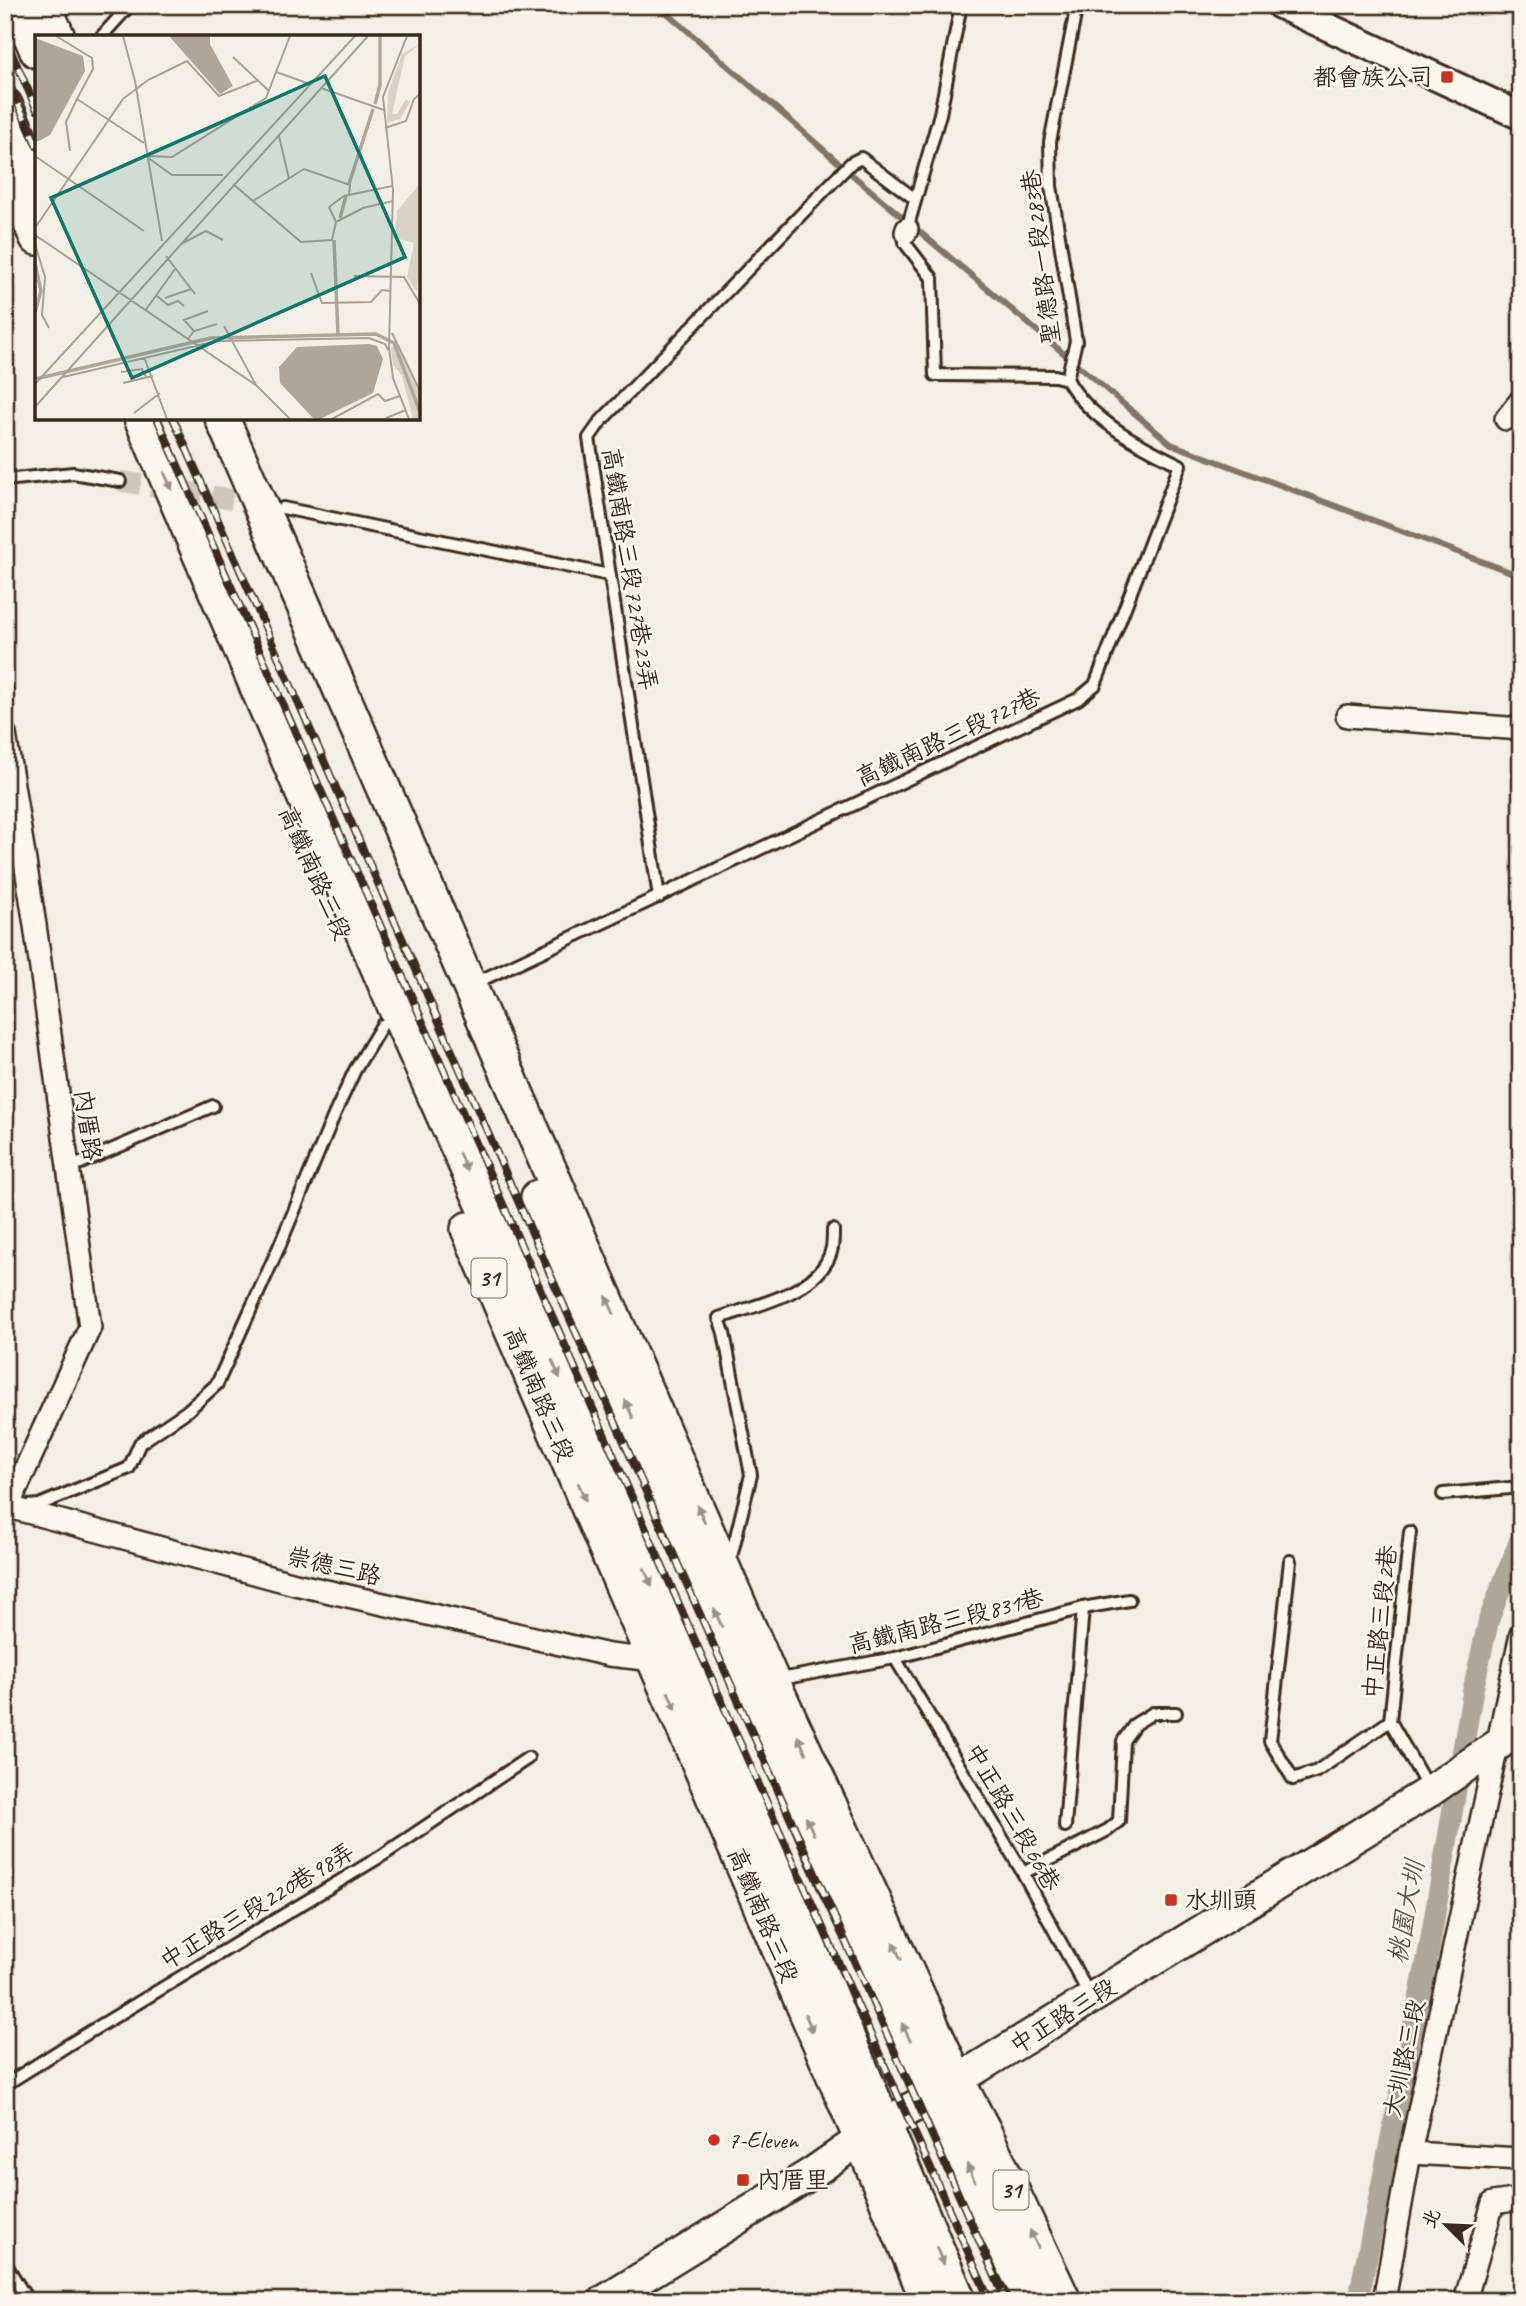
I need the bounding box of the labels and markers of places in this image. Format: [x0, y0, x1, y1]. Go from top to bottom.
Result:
place label: 都會族公司 [1313, 62, 1433, 92]
marker: 都會族公司 [1439, 69, 1455, 85]
place label: 水圳頭 [1185, 1885, 1257, 1915]
marker: 水圳頭 [1163, 1892, 1179, 1908]
place label: 7-Eleven [728, 2125, 799, 2155]
marker: 7-Eleven [706, 2132, 722, 2148]
place label: 內厝里 [757, 2165, 829, 2195]
marker: 內厝里 [735, 2172, 751, 2188]

